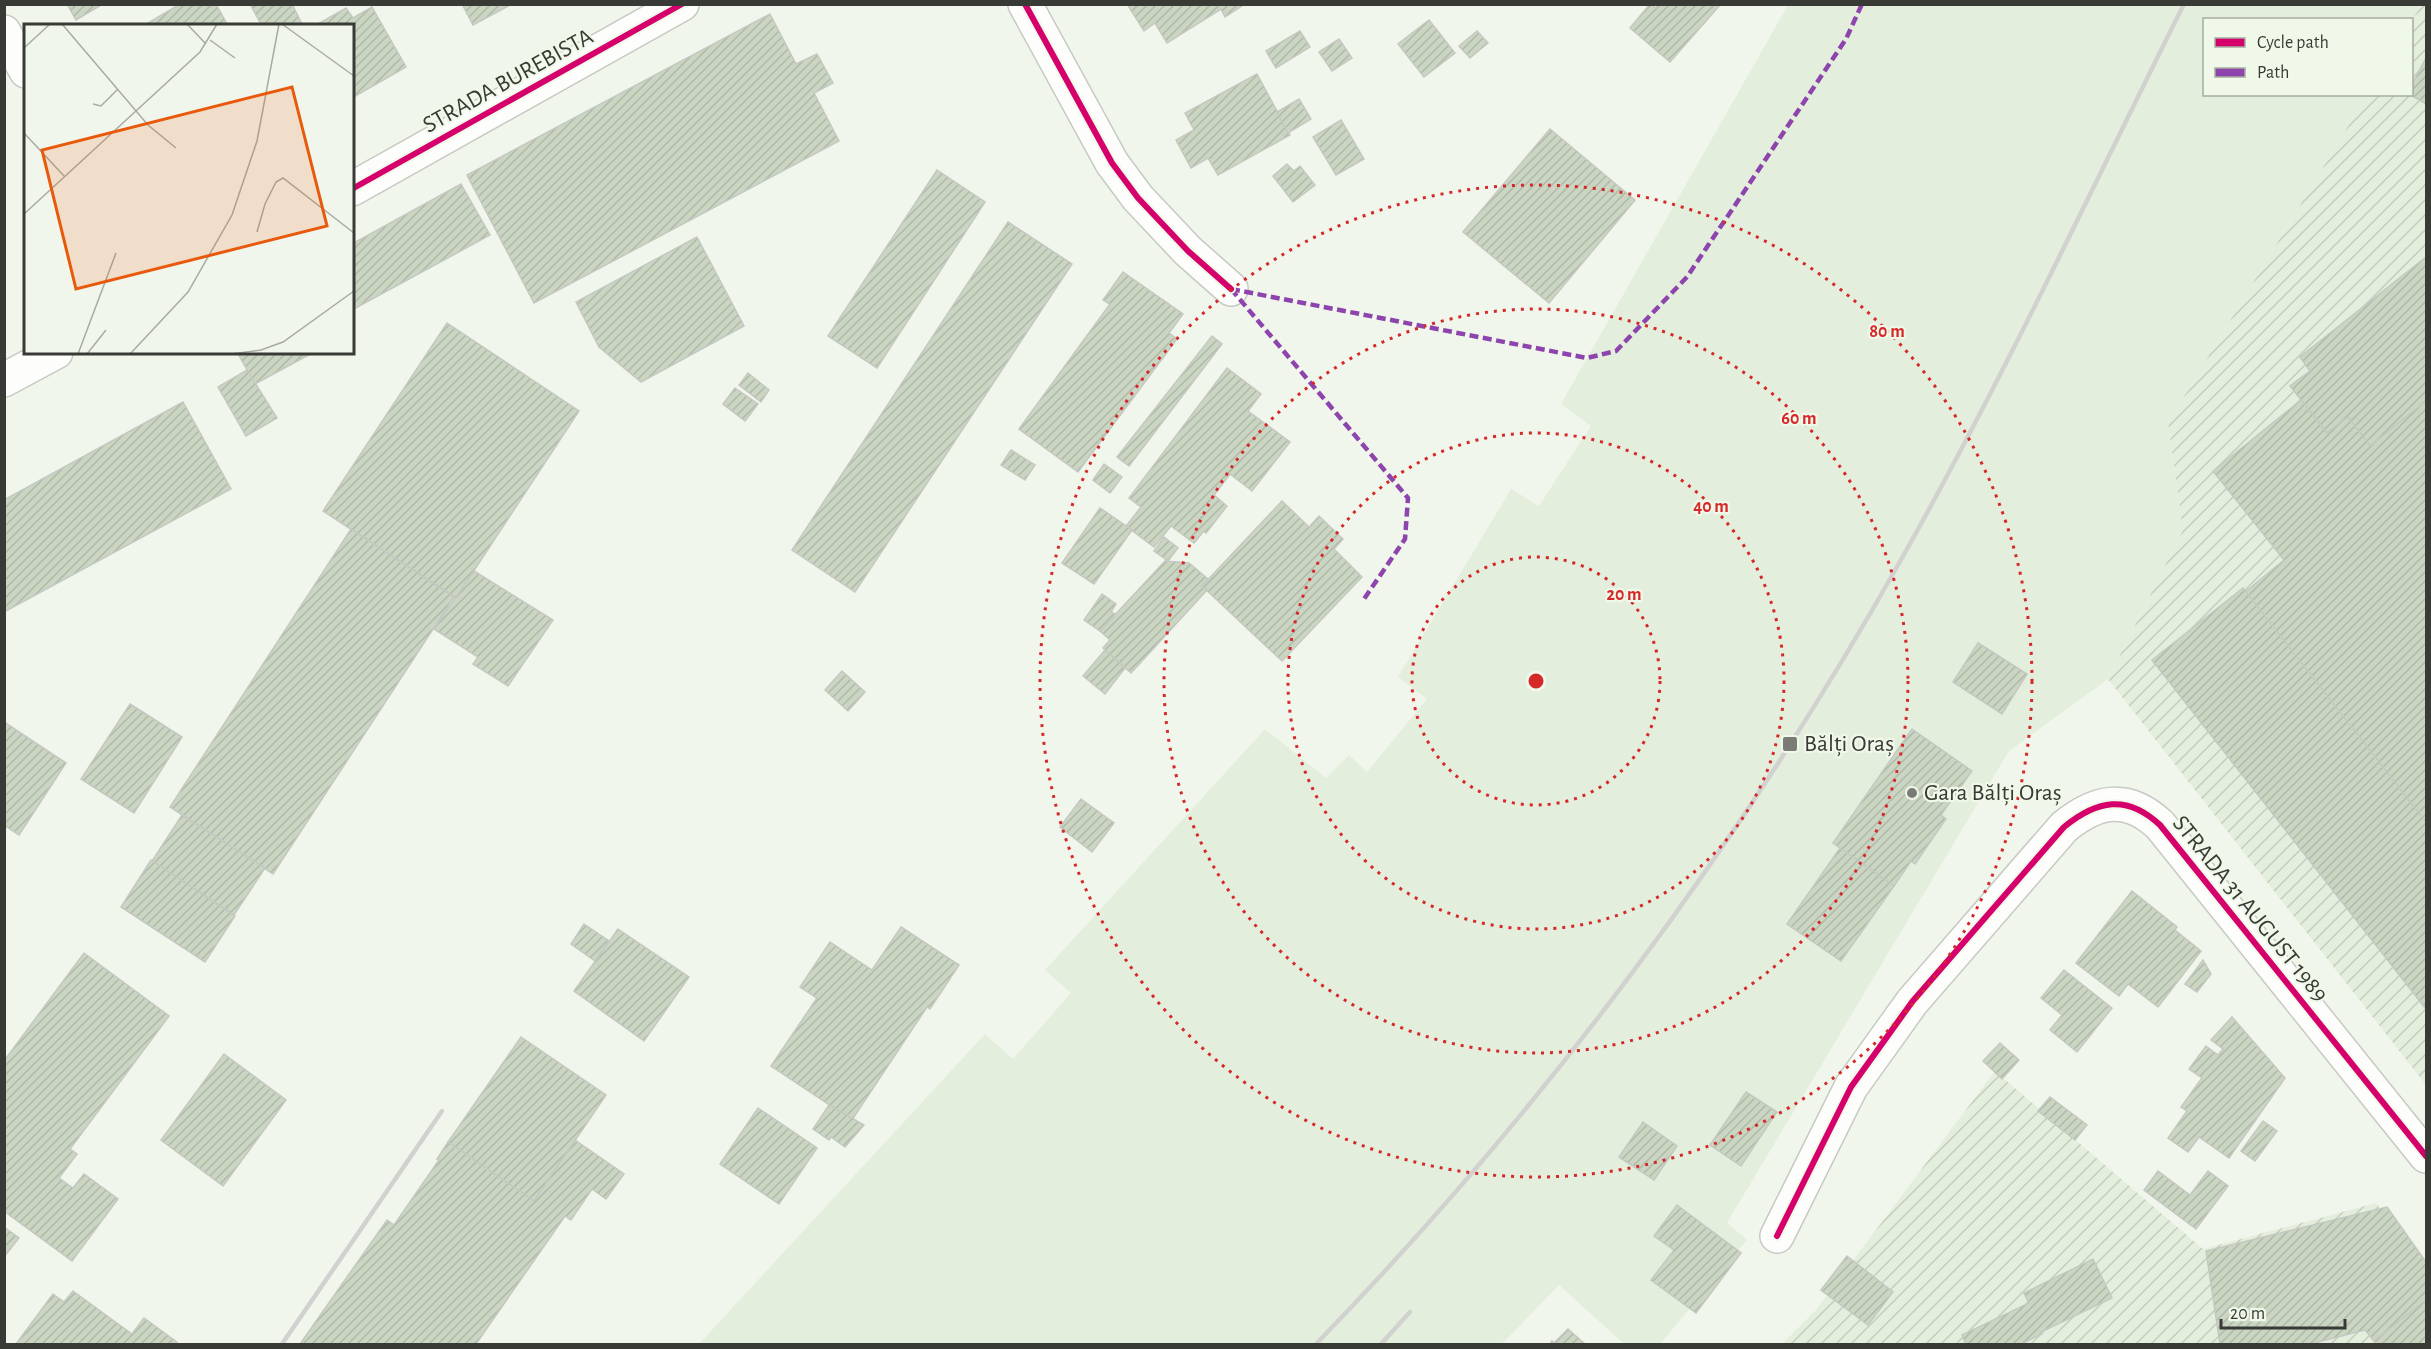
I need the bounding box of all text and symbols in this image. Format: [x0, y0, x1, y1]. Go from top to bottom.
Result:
legend [2203, 18, 2413, 96]
inset map [24, 24, 354, 354]
street label: STRADA BUREBISTA [419, 24, 597, 138]
text: Cycle path [2257, 34, 2329, 52]
text: Path [2257, 64, 2289, 82]
text: 80 m [1869, 323, 1905, 341]
text: 60 m [1781, 410, 1817, 428]
text: 40 m [1693, 498, 1729, 516]
text: 20 m [1606, 586, 1642, 604]
centre of rings [1526, 671, 1546, 691]
place label: Bălți Oraș [1804, 732, 1894, 757]
marker: Bălți Oraș [1781, 735, 1799, 753]
place label: Gara Bălți Oraș [1924, 781, 2062, 806]
marker: Gara Bălți Oraș [1905, 786, 1919, 800]
street label: STRADA 31 AUGUST 1989 [2168, 811, 2332, 1007]
scale bar [2221, 1292, 2346, 1330]
text: 20 m [2230, 1305, 2265, 1323]

